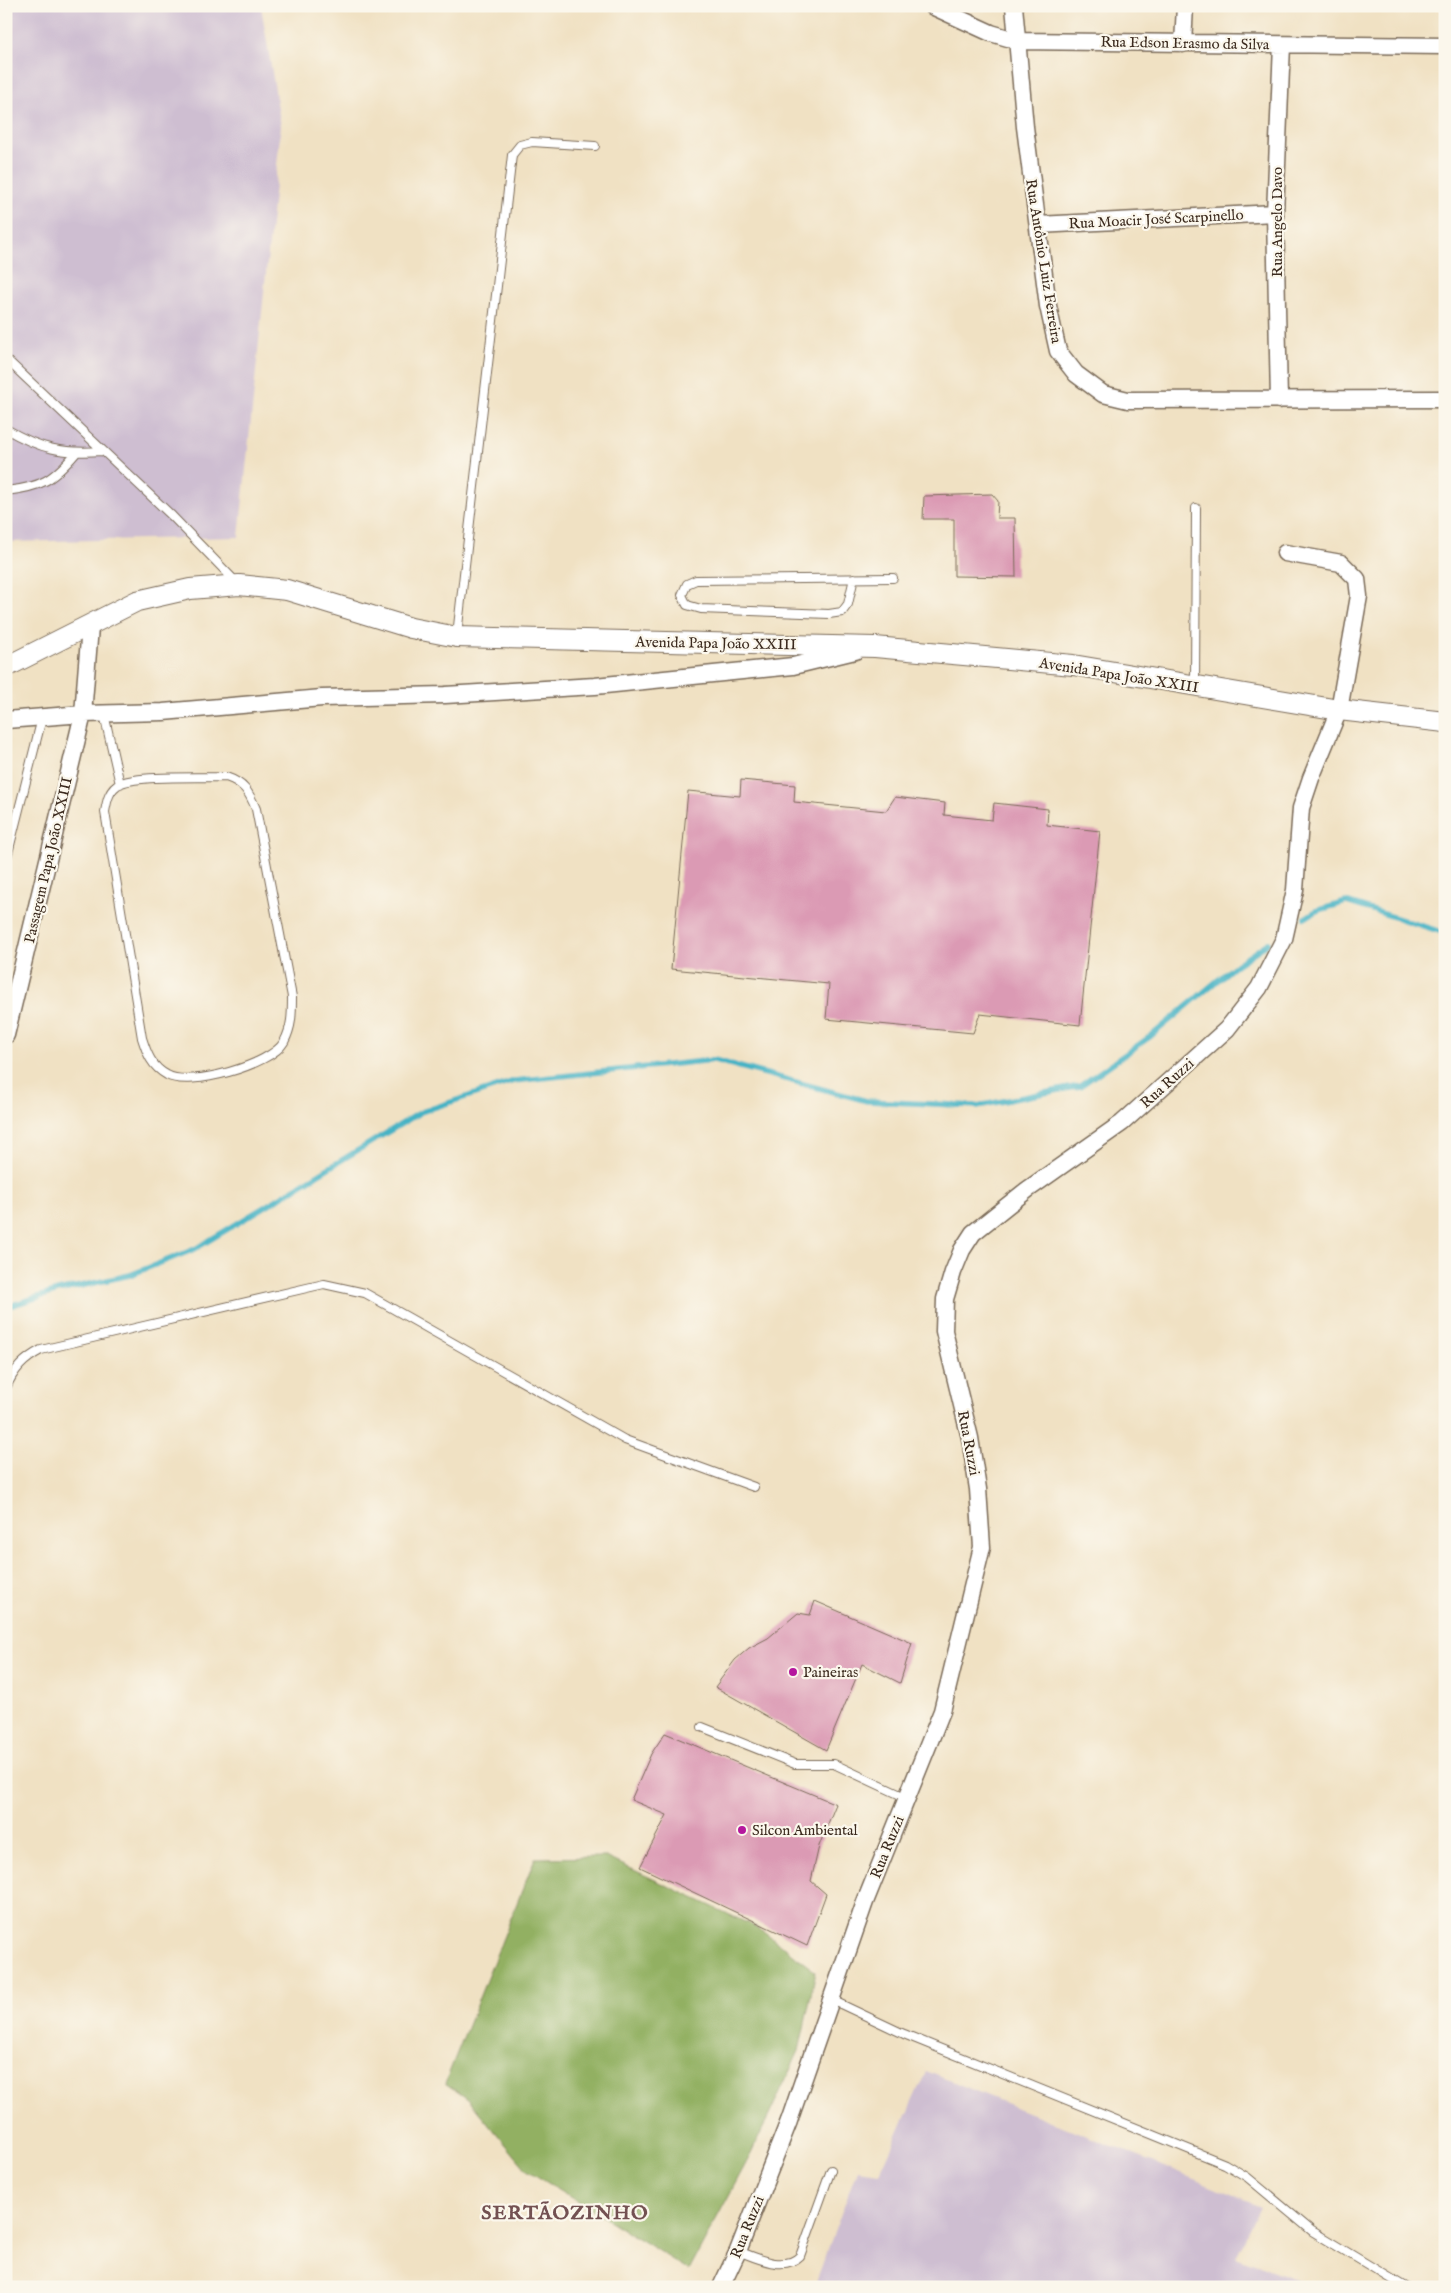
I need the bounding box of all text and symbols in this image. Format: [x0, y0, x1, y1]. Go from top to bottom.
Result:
street label: Rua Edson Erasmo da Silva [1100, 33, 1270, 54]
street label: Rua Angelo Davo [1268, 167, 1287, 277]
street label: Rua Antônio Luiz Ferreira [1021, 177, 1066, 345]
street label: Rua Moacir José Scarpinello [1068, 205, 1244, 234]
street label: Avenida Papa João XXIII [634, 633, 797, 654]
street label: Avenida Papa João XXIII [1037, 653, 1201, 698]
street label: Passagem Papa João XXIII [20, 775, 77, 945]
street label: Rua Ruzzi [1136, 1054, 1198, 1112]
street label: Rua Ruzzi [953, 1409, 984, 1477]
place label: Paineiras [803, 1663, 858, 1682]
marker: Paineiras [787, 1666, 799, 1678]
street label: Rua Ruzzi [866, 1813, 909, 1881]
place label: Silcon Ambiental [752, 1821, 859, 1840]
marker: Silcon Ambiental [736, 1824, 748, 1836]
street label: Rua Ruzzi [726, 2193, 769, 2261]
district label: SERTÃOZINHO [481, 2201, 649, 2226]

